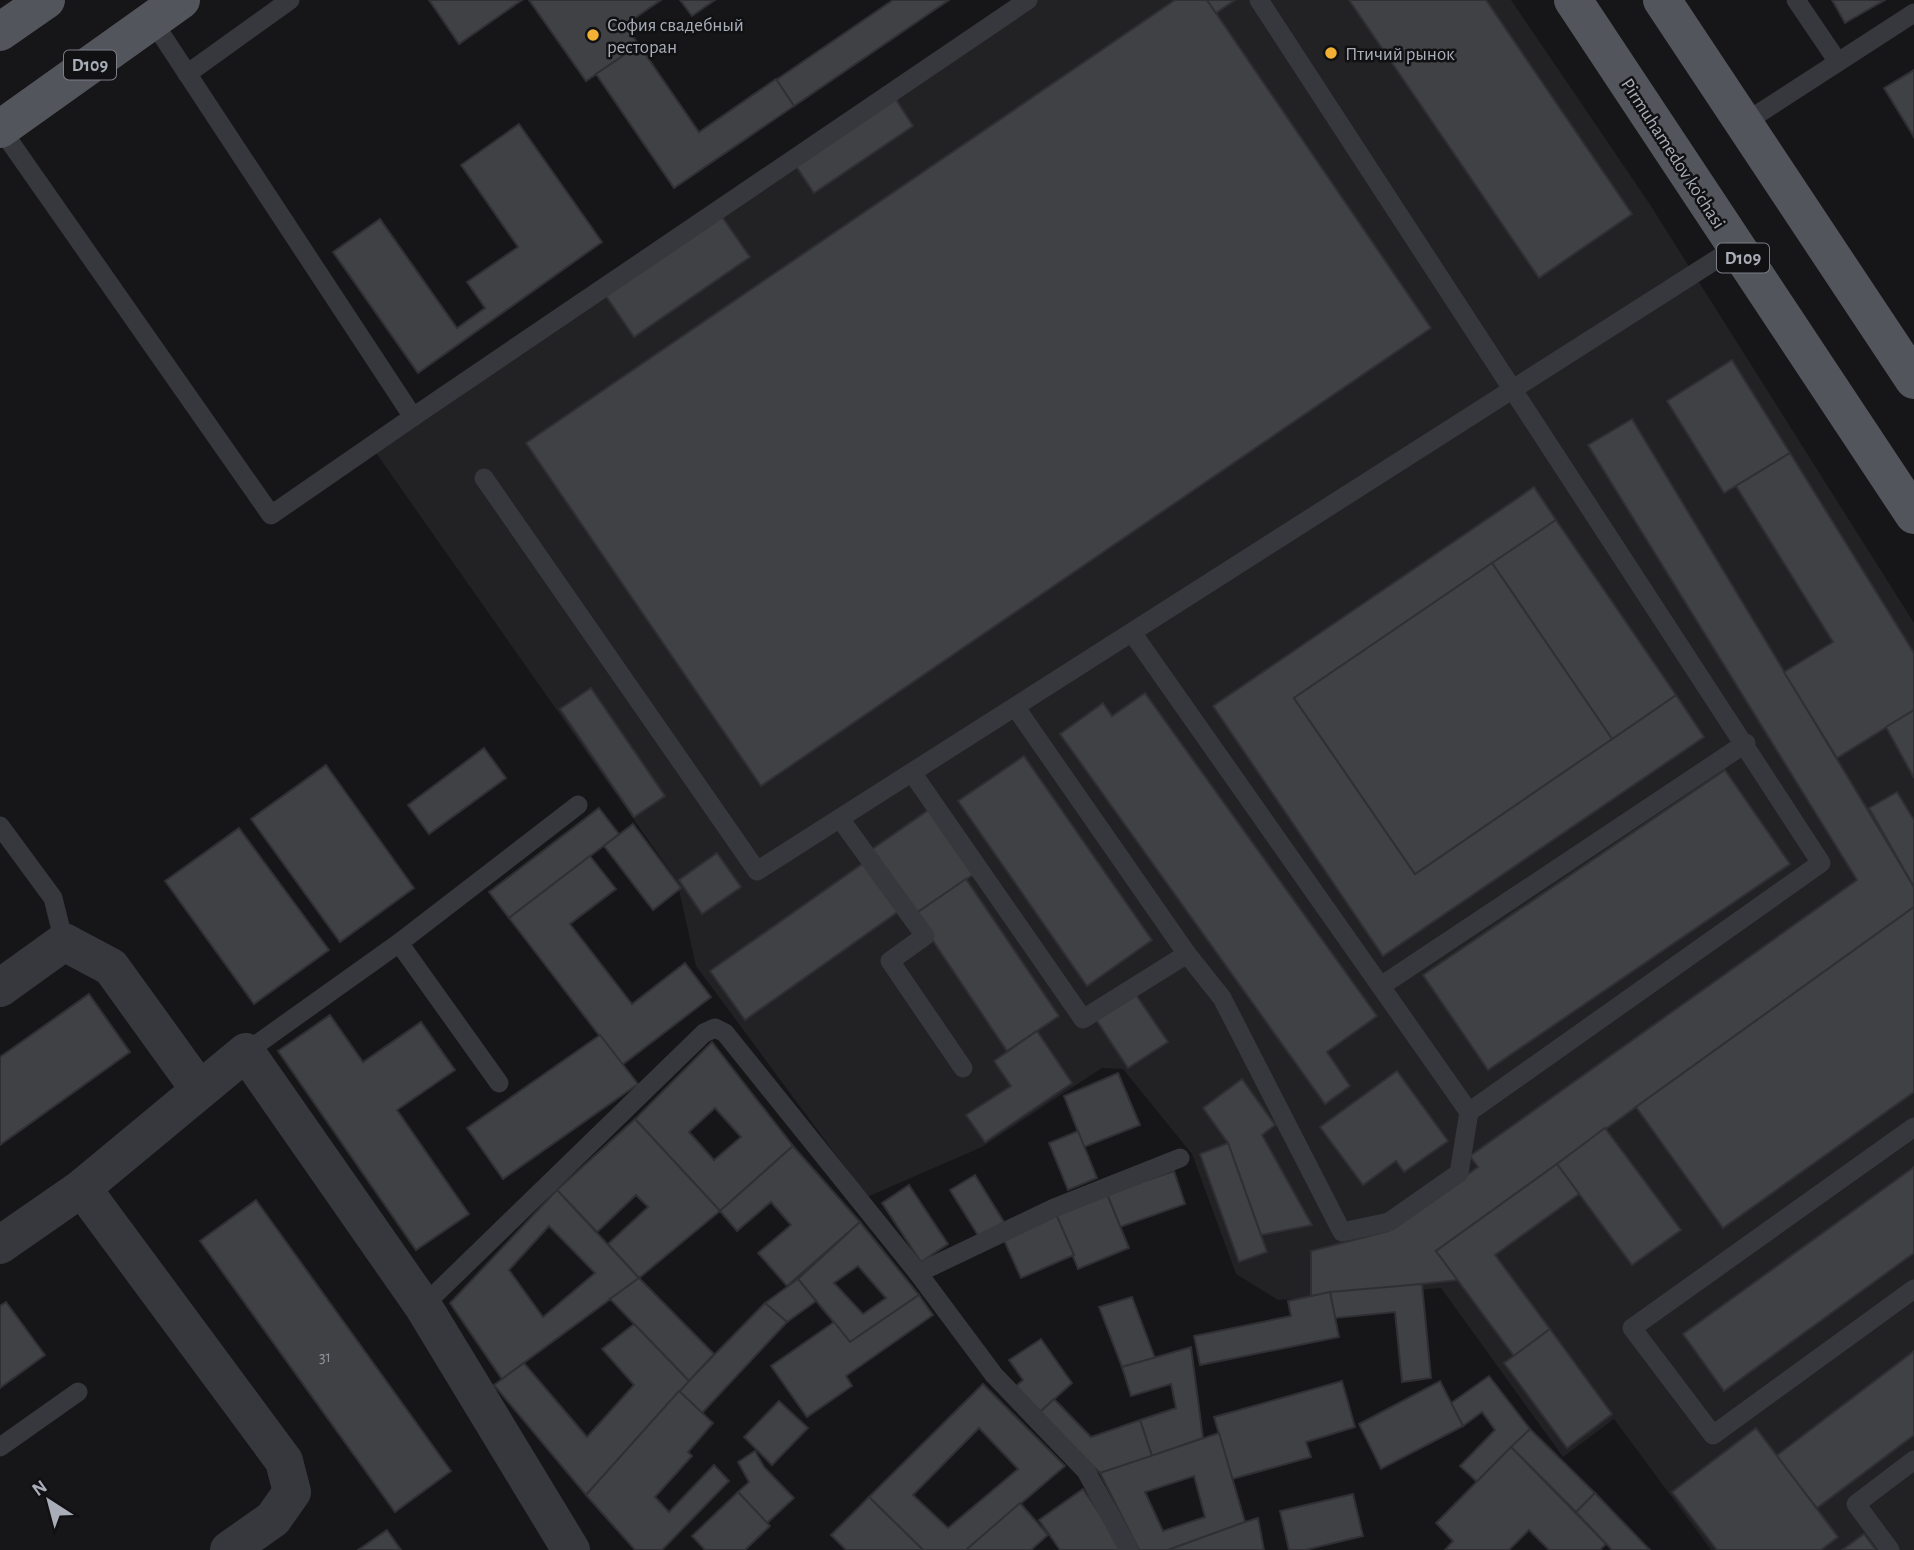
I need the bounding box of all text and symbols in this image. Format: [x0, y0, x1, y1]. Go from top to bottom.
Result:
place label: София свадебный ресторан [607, 16, 744, 57]
marker: София свадебный ресторан [585, 27, 601, 43]
marker: Птичий рынок [1323, 45, 1339, 61]
place label: Птичий рынок [1345, 45, 1455, 64]
road number: D109 [64, 51, 116, 80]
street label: Pirmuhamedov ko'chasi [1617, 75, 1728, 232]
road number: D109 [1717, 244, 1769, 272]
house number: 31 [319, 1349, 331, 1365]
north arrow [14, 1466, 84, 1536]
text: N [29, 1477, 51, 1500]

